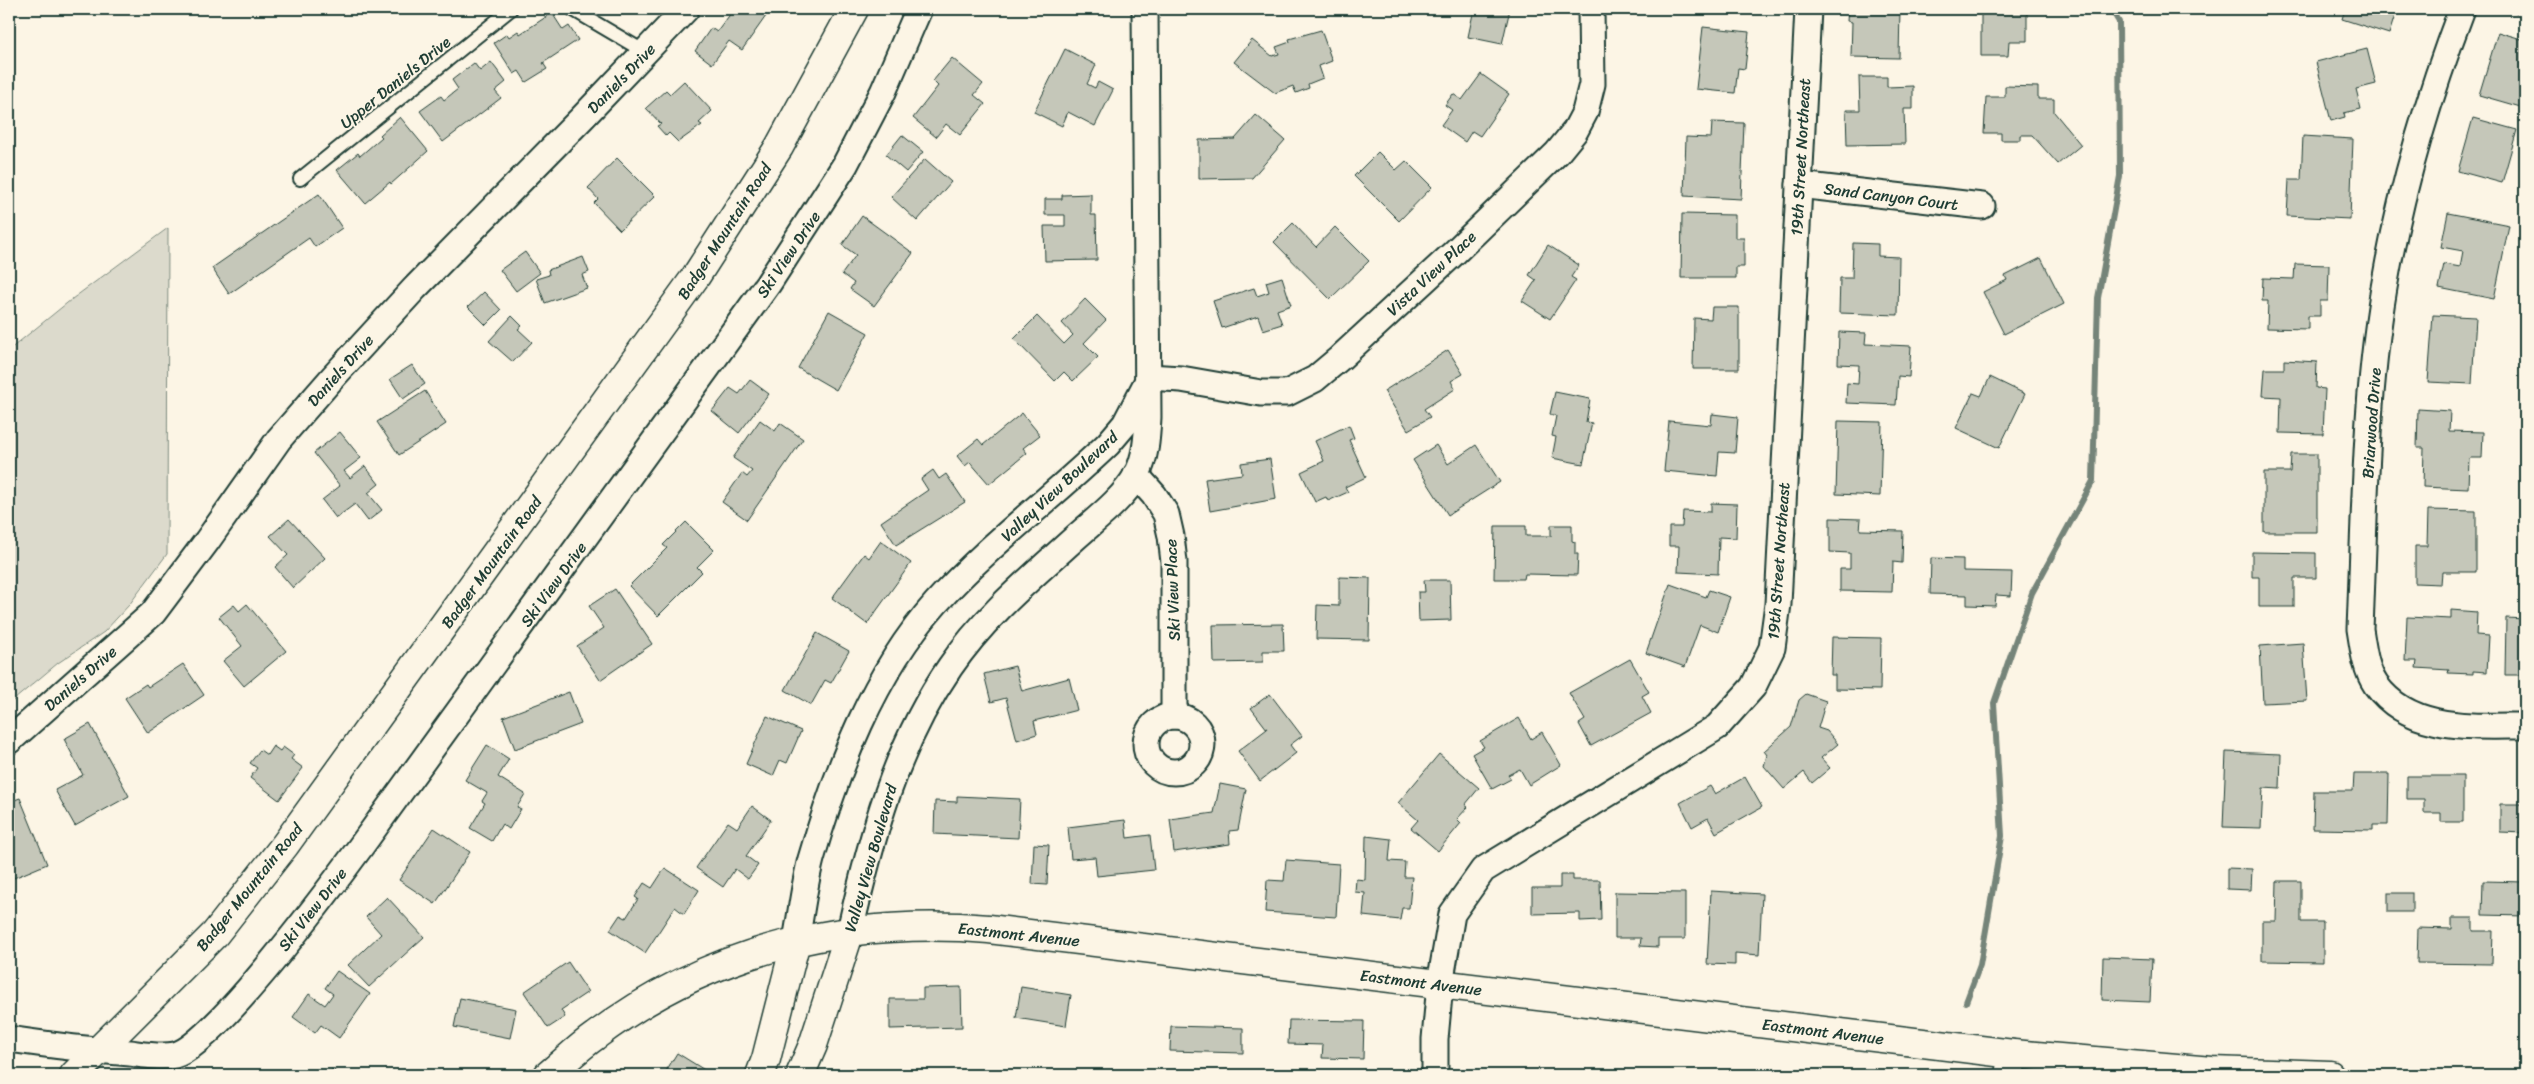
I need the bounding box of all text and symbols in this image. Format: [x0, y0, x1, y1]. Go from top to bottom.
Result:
street label: Upper Daniels Drive [333, 28, 458, 137]
street label: Daniels Drive [580, 36, 663, 121]
street label: 19th Street Northeast [1782, 78, 1819, 236]
street label: Badger Mountain Road [669, 156, 781, 306]
street label: Sand Canyon Court [1822, 174, 1960, 219]
street label: Ski View Drive [748, 205, 828, 304]
street label: Vista View Place [1379, 223, 1484, 323]
street label: Daniels Drive [300, 327, 381, 413]
street label: Briarwood Drive [2353, 366, 2390, 479]
street label: Valley View Boulevard [994, 423, 1126, 549]
street label: 19th Street Northeast [1759, 481, 1798, 641]
street label: Badger Mountain Road [433, 488, 551, 635]
street label: Ski View Drive [512, 535, 595, 633]
street label: Ski View Place [1156, 539, 1189, 641]
street label: Daniels Drive [37, 638, 124, 719]
street label: Valley View Boulevard [835, 779, 906, 936]
street label: Badger Mountain Road [188, 815, 311, 958]
street label: Ski View Drive [270, 861, 355, 958]
street label: Eastmont Avenue [957, 914, 1081, 955]
street label: Eastmont Avenue [1358, 961, 1484, 1004]
street label: Eastmont Avenue [1760, 1010, 1886, 1053]

